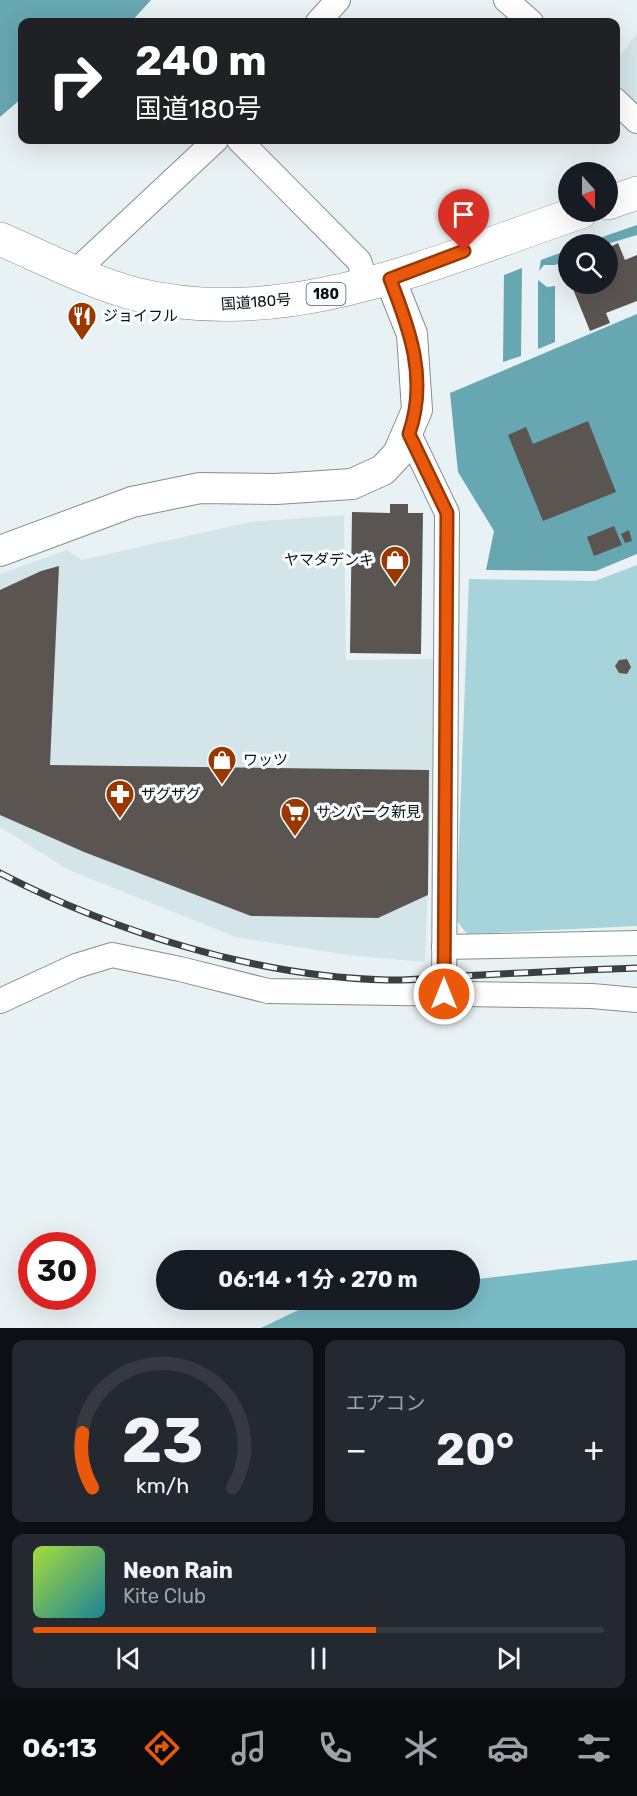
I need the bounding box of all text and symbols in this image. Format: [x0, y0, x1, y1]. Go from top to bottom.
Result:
text: 240 m [135, 36, 267, 86]
icon: right [36, 42, 114, 120]
text: 国道180号 [135, 93, 262, 125]
north arrow [558, 162, 618, 222]
map controls [558, 162, 618, 294]
pin [438, 189, 489, 251]
icon: arrive [447, 198, 480, 231]
button: search [558, 234, 618, 294]
road number: 180 [306, 283, 346, 305]
street label: 国道180号 [220, 291, 292, 313]
restaurant icon: ジョイフル [66, 300, 98, 342]
place label: ジョイフル [103, 307, 178, 325]
shop icon: ヤマダデンキ [379, 544, 411, 586]
place label: ヤマダデンキ [284, 551, 374, 569]
shop icon: ワッツ [206, 744, 238, 786]
place label: ワッツ [243, 751, 288, 769]
pharmacy icon: ザグザグ [104, 778, 136, 820]
place label: ザグザグ [141, 785, 201, 803]
supermarket icon: サンパーク新見 [279, 796, 311, 838]
place label: サンパーク新見 [316, 803, 421, 821]
position arrow [412, 962, 476, 1026]
speed limit sign: 30 [18, 1232, 96, 1310]
text: 06:14 · 1 分 · 270 m [218, 1266, 418, 1293]
text: エアコン [346, 1391, 426, 1415]
text: 23 [121, 1404, 203, 1478]
text: 20° [436, 1423, 514, 1476]
text: − [346, 1430, 367, 1469]
text: + [583, 1430, 604, 1469]
text: km/h [135, 1473, 189, 1498]
text: Neon Rain [123, 1557, 233, 1584]
text: Kite Club [123, 1584, 206, 1608]
icon: previous [112, 1642, 145, 1675]
icon: pause [302, 1642, 335, 1675]
icon: next [492, 1642, 525, 1675]
icon: directions [141, 1727, 183, 1769]
icon: music [228, 1727, 270, 1769]
icon: phone [314, 1727, 356, 1769]
icon: climate [400, 1727, 442, 1769]
icon: car [487, 1727, 529, 1769]
icon: filters [573, 1727, 615, 1769]
text: 06:13 [22, 1732, 97, 1764]

